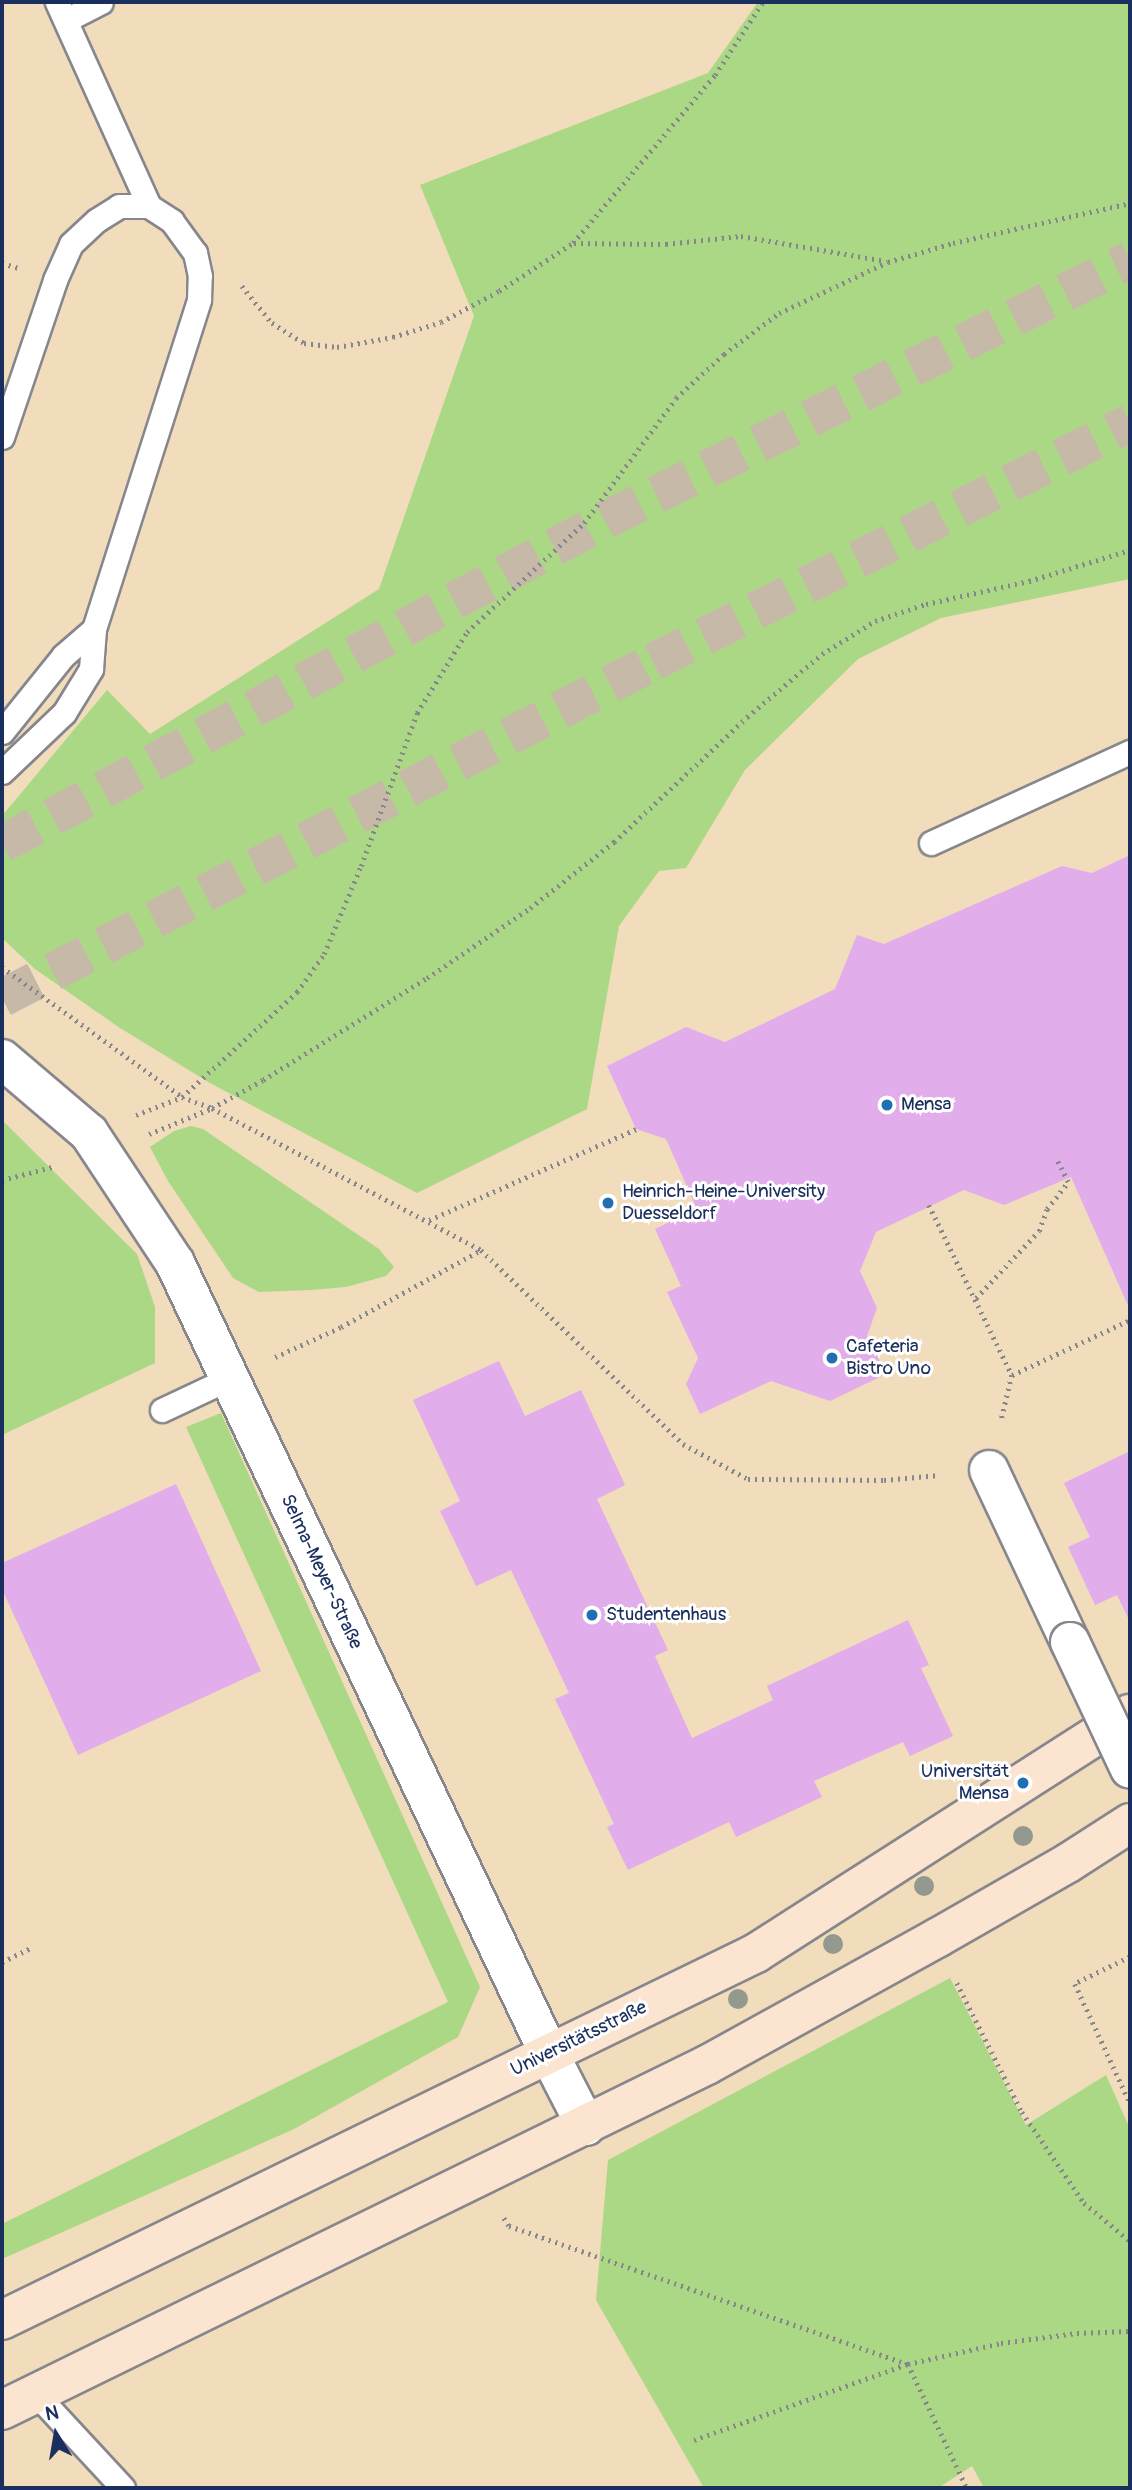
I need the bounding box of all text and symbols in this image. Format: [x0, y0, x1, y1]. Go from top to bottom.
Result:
place label: Mensa [901, 1094, 951, 1116]
marker: Mensa [879, 1097, 895, 1113]
place label: Heinrich-Heine-University Duesseldorf [622, 1181, 825, 1225]
marker: Heinrich-Heine-University Duesseldorf [600, 1195, 616, 1211]
place label: Cafeteria Bistro Uno [846, 1336, 931, 1380]
marker: Cafeteria Bistro Uno [824, 1350, 840, 1366]
street label: Selma-Meyer-Straße [275, 1491, 367, 1653]
place label: Studentenhaus [606, 1604, 726, 1626]
marker: Studentenhaus [584, 1607, 600, 1623]
place label: Universität Mensa [921, 1761, 1009, 1805]
marker: Universität Mensa [1015, 1775, 1031, 1791]
street label: Universitätsstraße [507, 1996, 651, 2082]
north arrow [21, 2399, 91, 2469]
text: N [43, 2400, 61, 2426]

